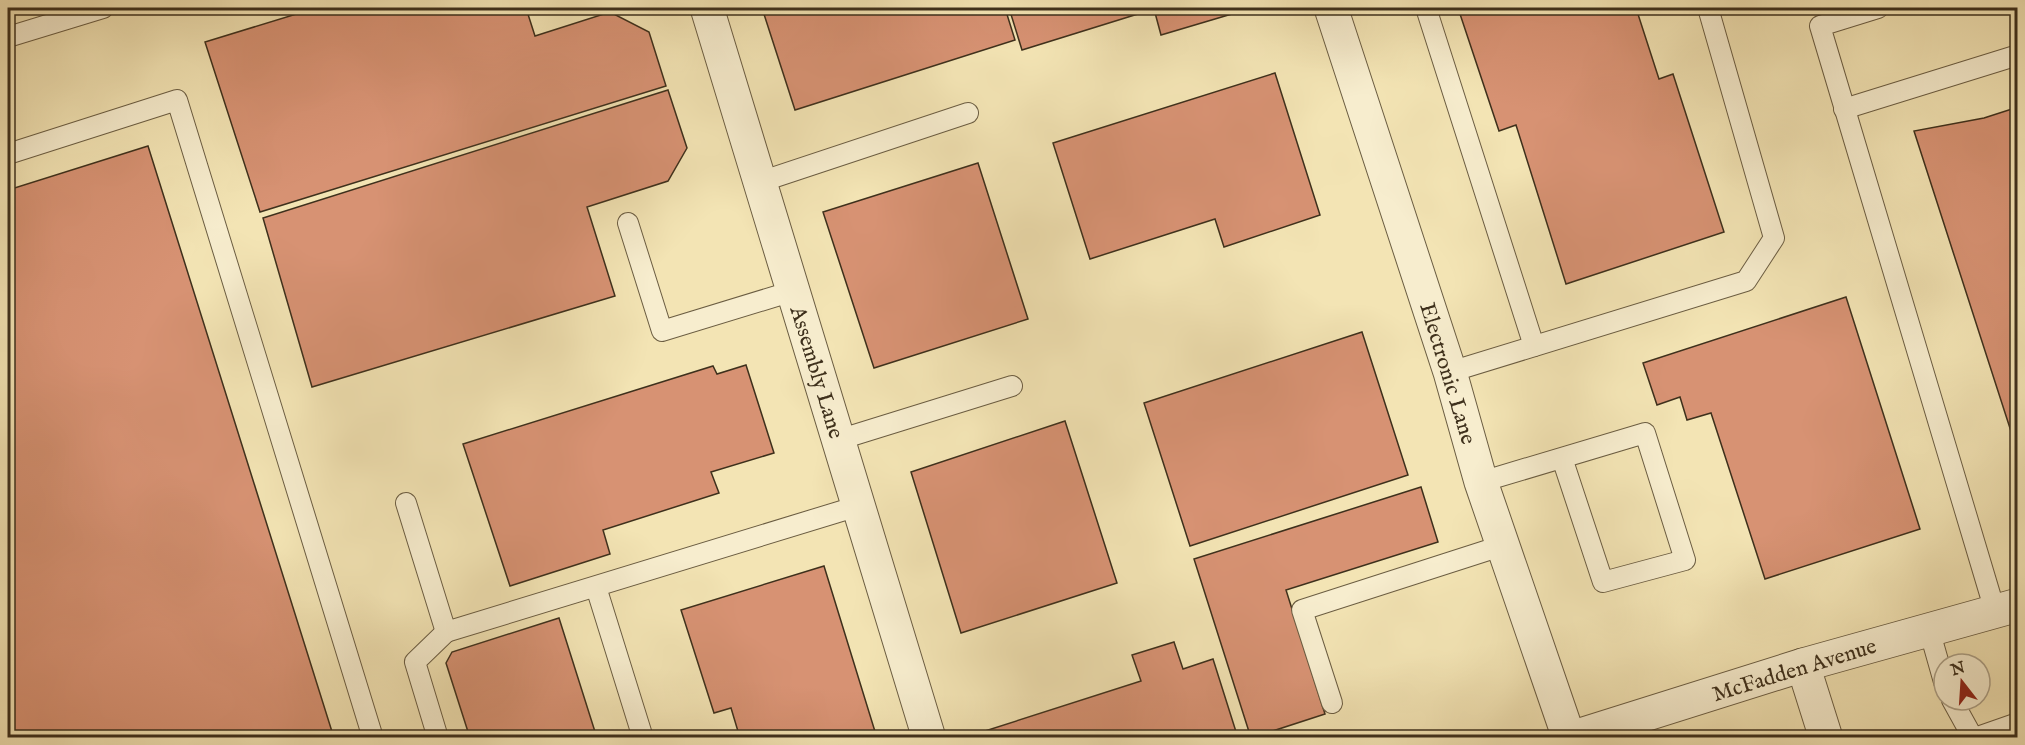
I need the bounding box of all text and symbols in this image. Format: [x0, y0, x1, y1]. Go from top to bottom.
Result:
street label: Electronic Lane [1412, 299, 1482, 448]
street label: Assembly Lane [782, 302, 850, 442]
street label: McFadden Avenue [1709, 633, 1880, 709]
north arrow [1932, 652, 1992, 712]
text: N [1948, 658, 1968, 681]

